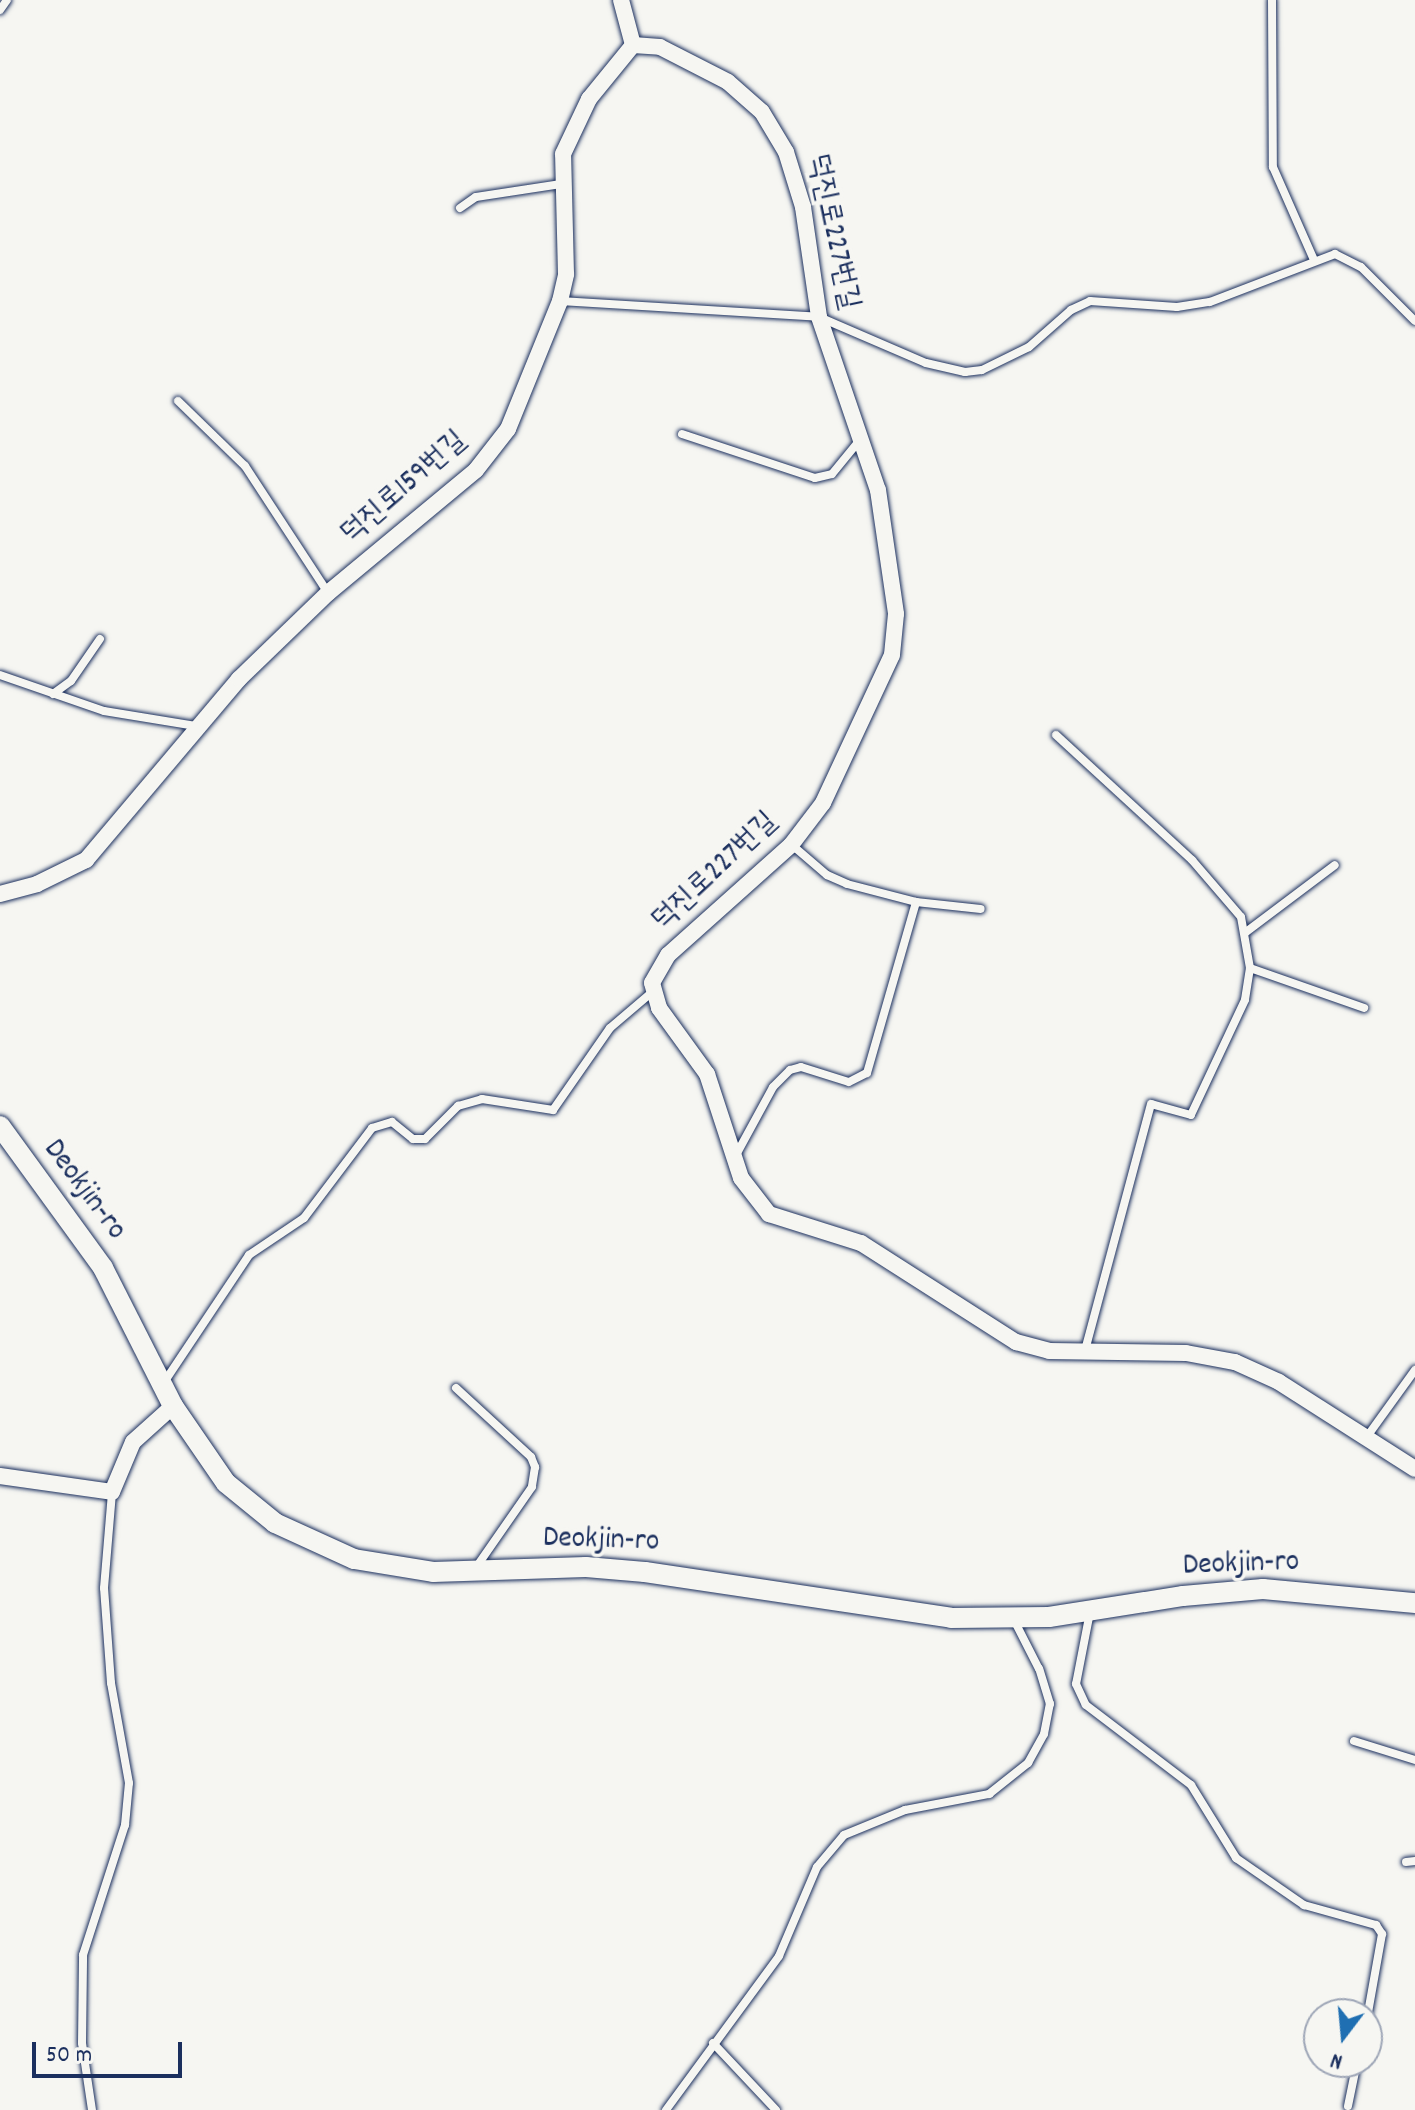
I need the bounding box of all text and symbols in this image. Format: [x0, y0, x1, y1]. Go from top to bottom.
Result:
street label: 덕진로227번길 [797, 151, 865, 313]
street label: 덕진로159번길 [335, 425, 475, 553]
street label: 덕진로227번길 [646, 806, 786, 940]
street label: Deokjin-ro [34, 1134, 132, 1248]
street label: Deokjin-ro [542, 1522, 660, 1562]
street label: Deokjin-ro [1182, 1546, 1300, 1586]
north arrow [1303, 1998, 1383, 2078]
scale bar [36, 2026, 186, 2076]
text: 50 m [46, 2039, 92, 2073]
text: N [1327, 2043, 1346, 2076]

